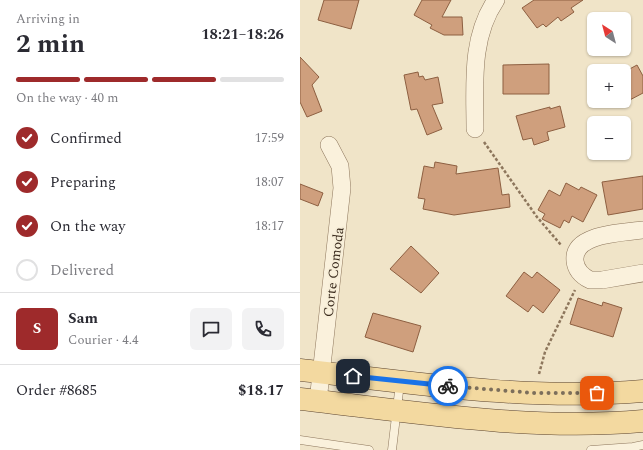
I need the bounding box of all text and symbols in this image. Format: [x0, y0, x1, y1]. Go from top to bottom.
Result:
text: Arriving in [16, 9, 80, 29]
north arrow [587, 12, 631, 56]
map controls [587, 12, 631, 160]
text: 18:21–18:26 [201, 23, 284, 46]
text: 2 min [16, 24, 85, 64]
button: + [587, 64, 631, 108]
text: On the way · 40 m [16, 88, 119, 108]
button: − [587, 116, 631, 160]
icon: check [16, 127, 38, 149]
text: Confirmed [50, 127, 122, 150]
text: 17:59 [255, 128, 284, 148]
icon: check [16, 171, 38, 193]
text: Preparing [50, 171, 116, 194]
text: 18:07 [255, 172, 284, 192]
icon: check [16, 215, 38, 237]
text: On the way [50, 215, 125, 238]
text: 18:17 [255, 216, 284, 236]
street label: Corte Comoda [318, 226, 349, 318]
text: Delivered [50, 259, 114, 282]
text: Sam [68, 307, 98, 330]
button: chat [190, 308, 232, 350]
button: phone [242, 308, 284, 350]
text: S [33, 317, 41, 340]
text: Courier · 4.4 [68, 330, 138, 350]
pin [336, 359, 370, 393]
icon: home [342, 365, 364, 387]
courier [428, 366, 468, 406]
icon: bike [437, 375, 459, 397]
pin [580, 376, 614, 410]
text: Order #8685 [16, 379, 97, 402]
text: $18.17 [238, 379, 284, 402]
icon: bag [586, 382, 608, 404]

